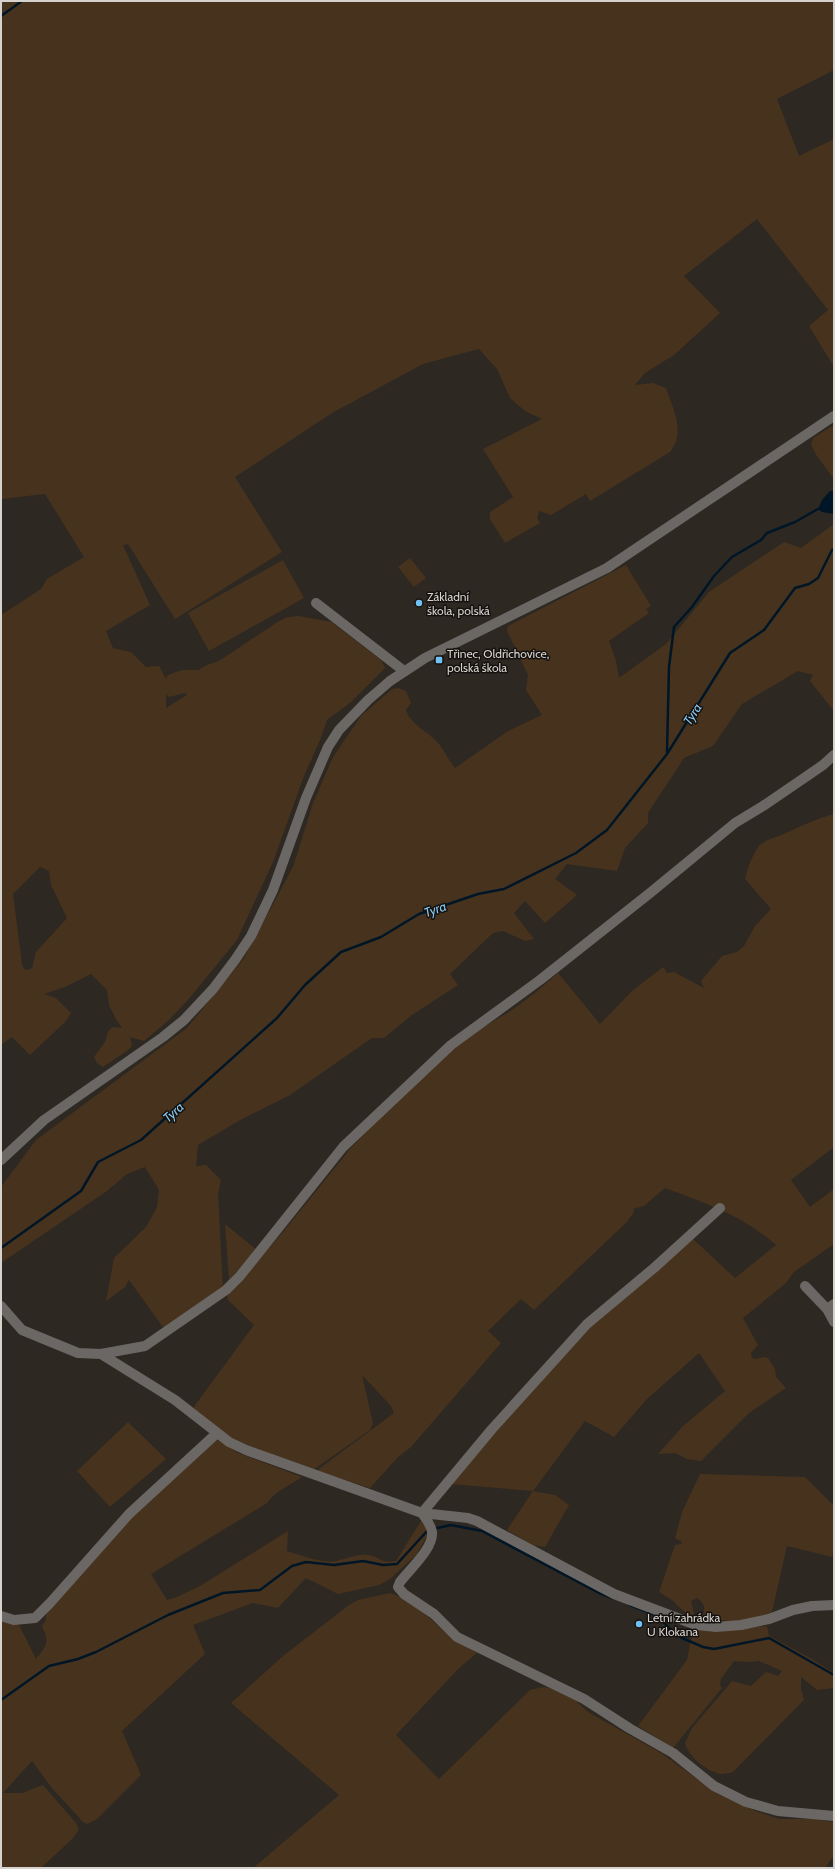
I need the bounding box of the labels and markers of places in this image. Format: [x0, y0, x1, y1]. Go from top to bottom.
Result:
place label: Základní škola, polská [427, 589, 490, 618]
marker: Základní škola, polská [414, 598, 424, 608]
place label: Třinec, Oldřichovice, polská škola [447, 646, 549, 675]
marker: Třinec, Oldřichovice, polská škola [434, 655, 444, 665]
place label: Letní zahrádka U Klokana [647, 1610, 720, 1639]
marker: Letní zahrádka U Klokana [634, 1619, 644, 1629]

